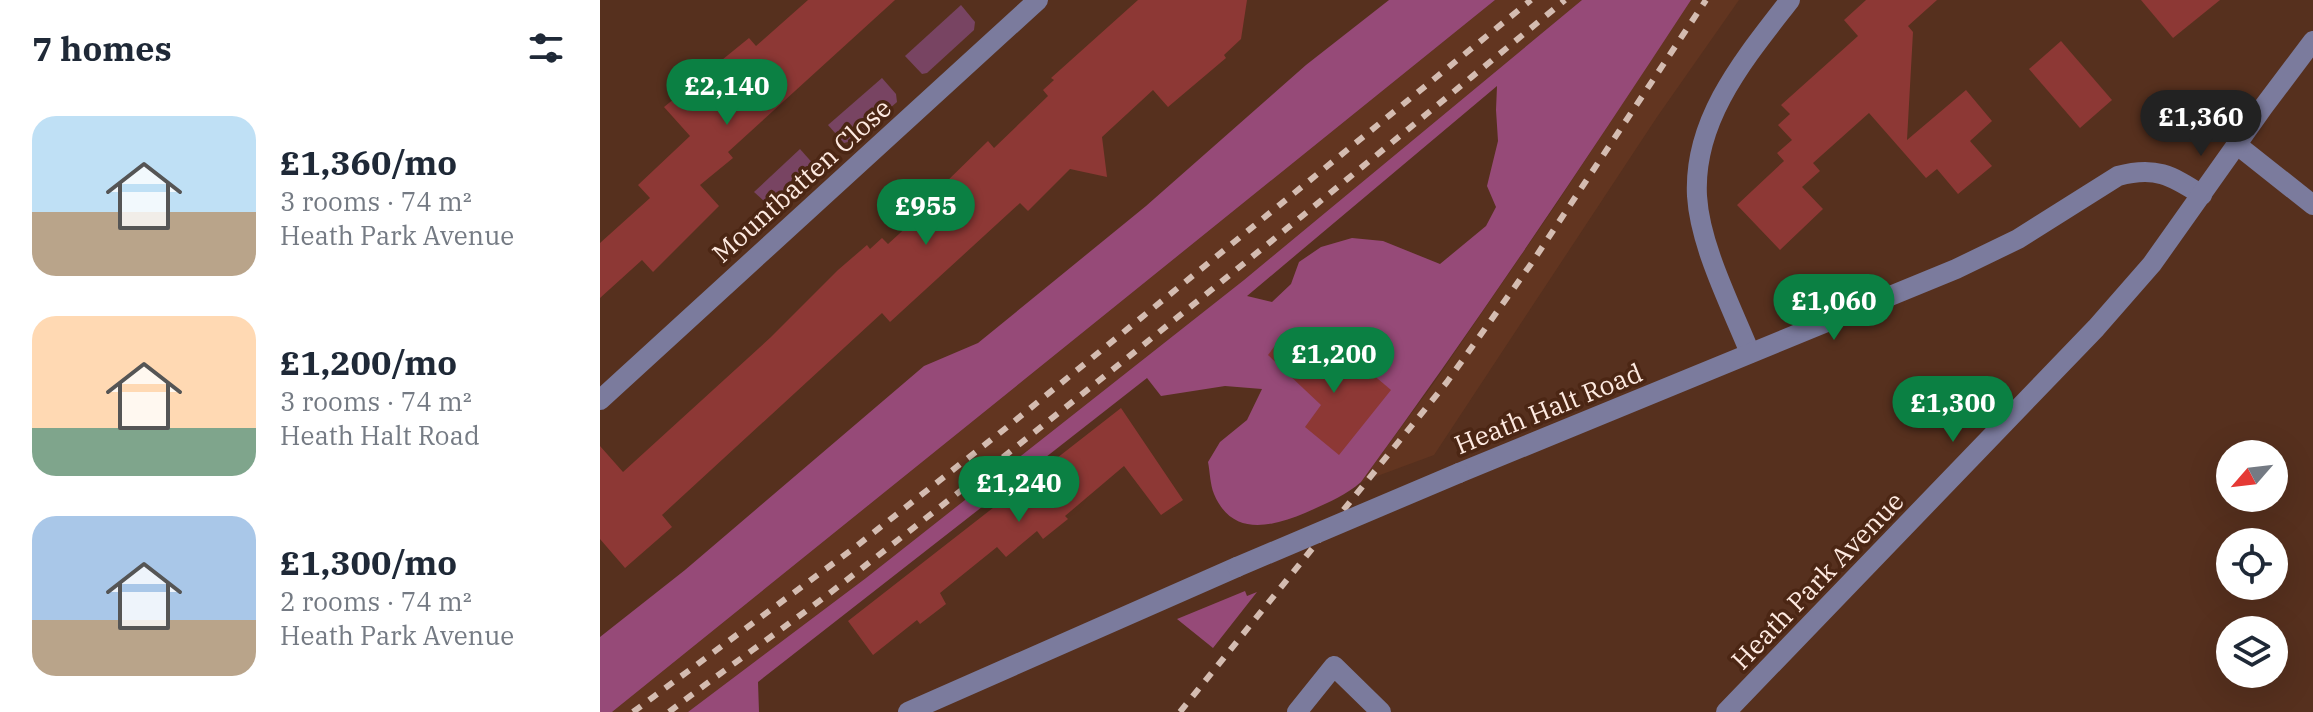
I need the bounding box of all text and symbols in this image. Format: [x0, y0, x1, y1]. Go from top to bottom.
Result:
text: 7 homes [32, 26, 172, 70]
icon: filters [524, 26, 568, 70]
pin: £2,140 [662, 59, 792, 127]
text: £2,140 [684, 68, 770, 102]
pin: £1,360 [2136, 90, 2266, 158]
street label: Mountbatten Close [704, 91, 898, 269]
text: £1,360 [2158, 99, 2244, 133]
text: £1,360/mo [280, 140, 457, 184]
icon: home [96, 148, 192, 244]
pin: £955 [879, 179, 973, 247]
text: 3 rooms · 74 m² [280, 184, 472, 218]
text: £955 [895, 188, 957, 222]
text: Heath Park Avenue [280, 218, 514, 252]
pin: £1,060 [1769, 274, 1899, 342]
text: £1,060 [1791, 283, 1877, 317]
pin: £1,200 [1269, 327, 1399, 395]
text: £1,200 [1291, 336, 1377, 370]
text: £1,200/mo [280, 340, 457, 384]
icon: home [96, 348, 192, 444]
street label: Heath Halt Road [1449, 355, 1647, 461]
pin: £1,300 [1888, 376, 2018, 444]
text: 3 rooms · 74 m² [280, 384, 472, 418]
text: £1,300 [1910, 385, 1996, 419]
text: Heath Halt Road [280, 418, 480, 452]
north arrow [2216, 440, 2288, 512]
map controls [2216, 440, 2288, 688]
pin: £1,240 [954, 456, 1084, 524]
text: £1,240 [976, 465, 1062, 499]
street label: Heath Park Avenue [1723, 484, 1911, 676]
button: locate [2216, 528, 2288, 600]
text: £1,300/mo [280, 540, 457, 584]
icon: home [96, 548, 192, 644]
text: 2 rooms · 74 m² [280, 584, 472, 618]
button: layers [2216, 616, 2288, 688]
text: Heath Park Avenue [280, 618, 514, 652]

